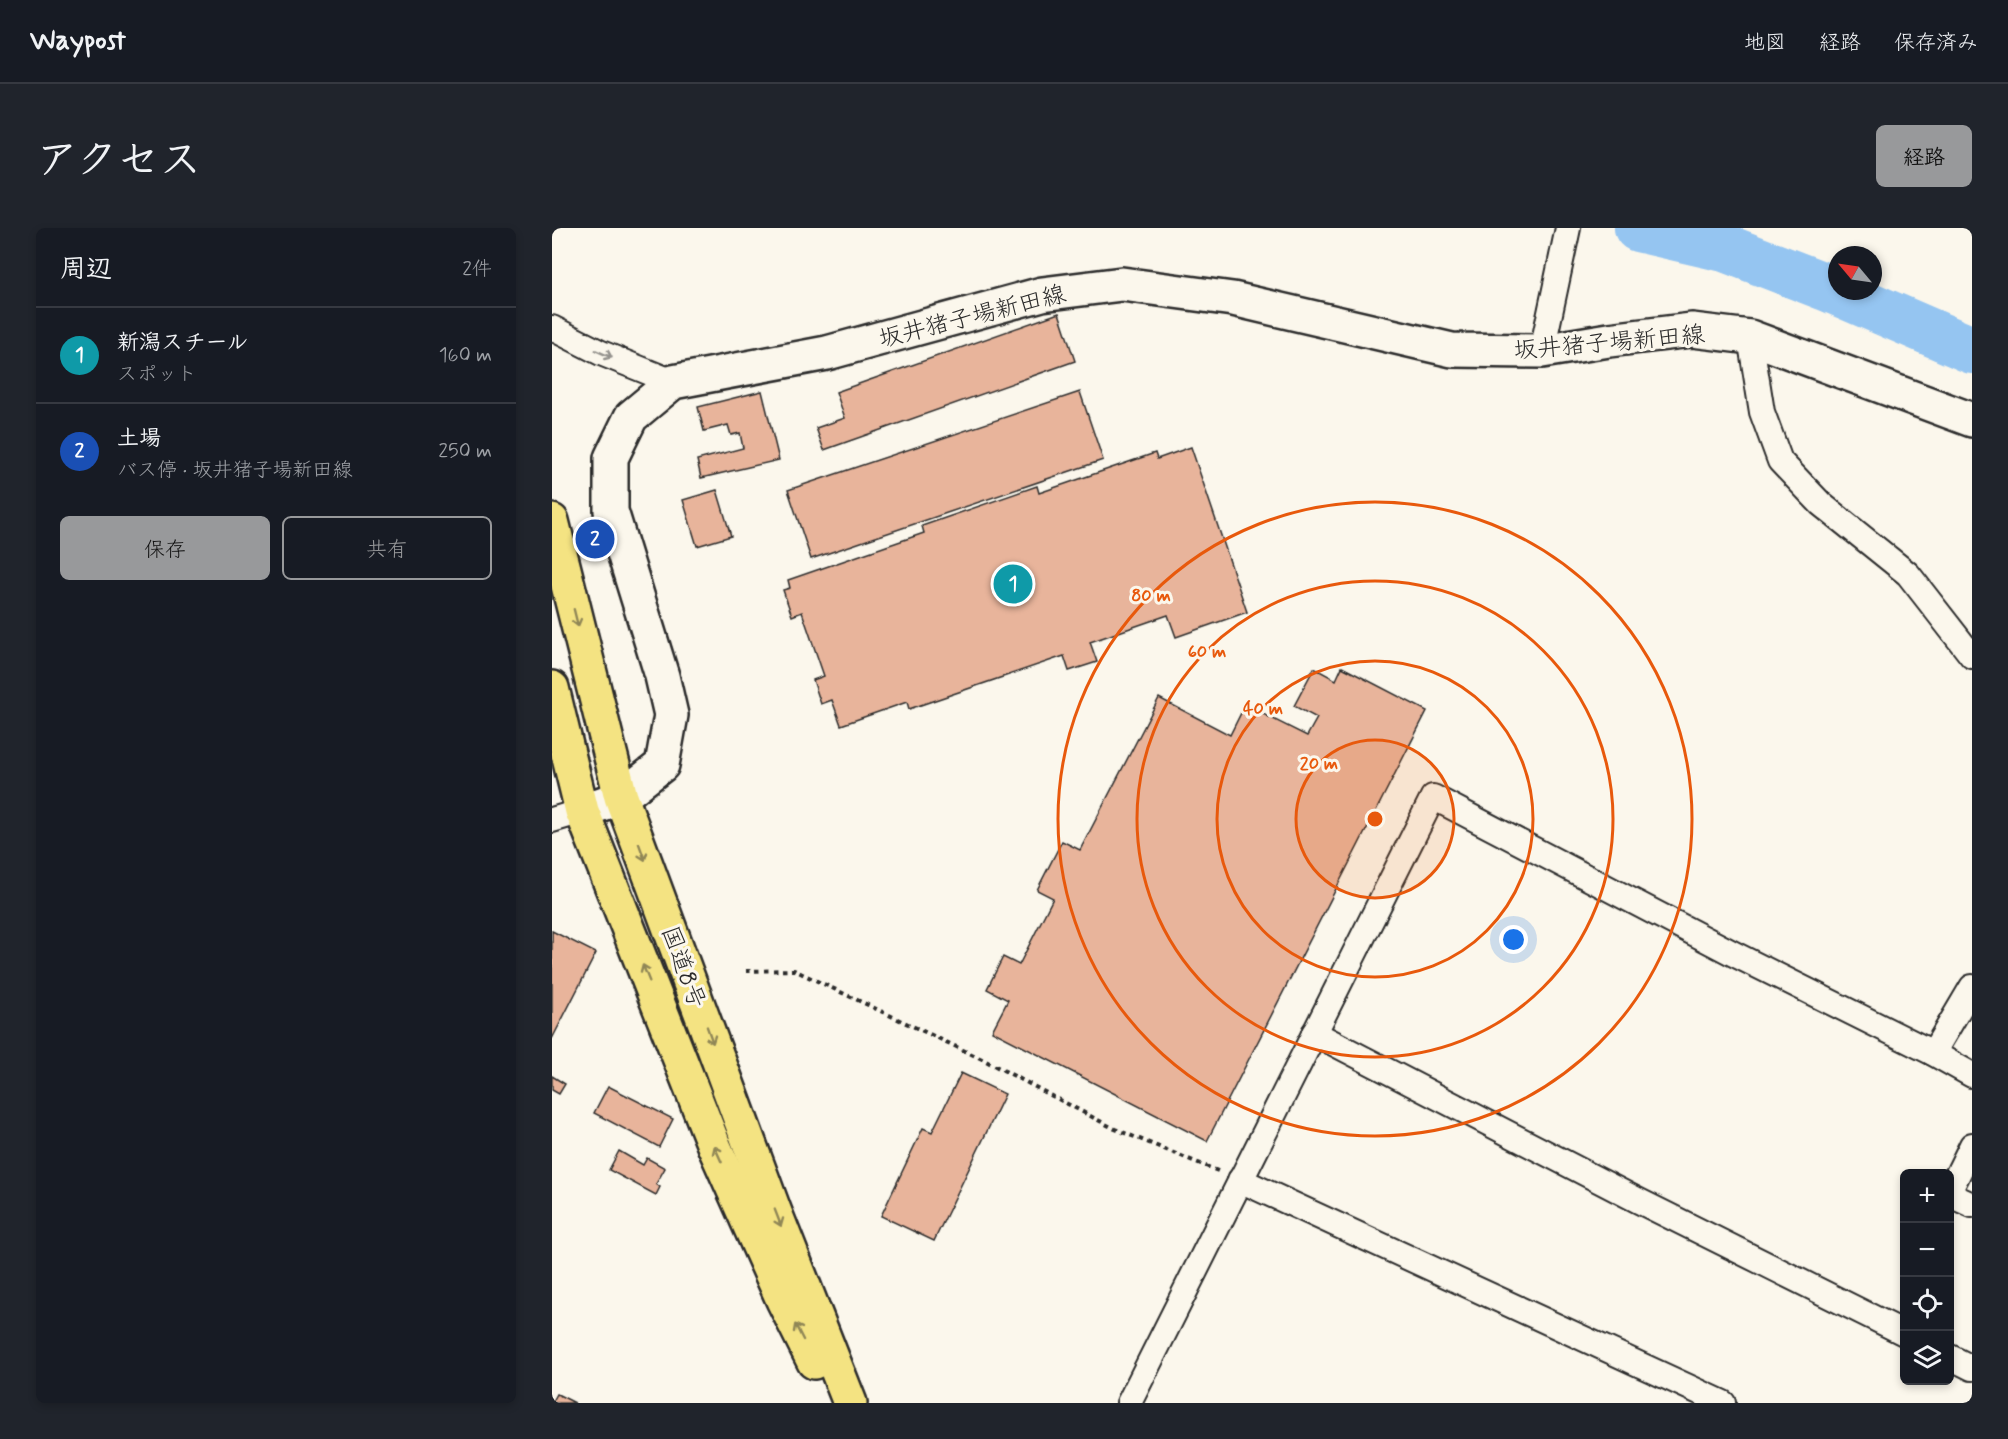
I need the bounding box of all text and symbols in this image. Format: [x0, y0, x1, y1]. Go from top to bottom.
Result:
text: Waypost [30, 23, 126, 60]
text: 地図 [1744, 29, 1786, 57]
text: 経路 [1819, 29, 1861, 57]
text: 保存済み [1894, 29, 1978, 57]
button: 経路 [1876, 125, 1972, 187]
text: アクセス [36, 134, 201, 189]
north arrow [1828, 246, 1882, 300]
text: 周辺 [60, 253, 112, 287]
text: 2件 [462, 256, 492, 283]
street label: 坂井猪子場新田線 [875, 279, 1069, 356]
street label: 坂井猪子場新田線 [1512, 320, 1706, 367]
text: 新潟スチール [117, 329, 249, 357]
text: 1 [75, 342, 84, 369]
text: 160 m [439, 342, 492, 369]
one-way arrow [595, 349, 613, 361]
text: スポット [117, 361, 197, 388]
text: 土場 [117, 425, 161, 453]
text: 2 [75, 438, 84, 465]
text: 250 m [438, 438, 492, 465]
text: バス停 · 坂井猪子場新田線 [117, 457, 352, 484]
button: 保存 [60, 516, 270, 580]
button: 共有 [282, 516, 492, 580]
pin: 2 [576, 516, 615, 562]
pin: 1 [994, 562, 1032, 606]
text: 80 m [1131, 584, 1171, 608]
one-way arrow [571, 608, 583, 627]
text: 60 m [1188, 640, 1226, 664]
text: 40 m [1243, 697, 1283, 721]
text: 20 m [1300, 752, 1338, 776]
centre of rings [1365, 809, 1385, 829]
one-way arrow [637, 842, 648, 861]
street label: 国道8号 [653, 922, 712, 1013]
your location [1499, 925, 1528, 954]
one-way arrow [640, 964, 651, 983]
one-way arrow [705, 1025, 716, 1044]
one-way arrow [712, 1146, 723, 1164]
map controls [1900, 1169, 1954, 1385]
button: + [1900, 1169, 1954, 1223]
one-way arrow [773, 1208, 784, 1227]
button: − [1900, 1223, 1954, 1277]
button: locate [1900, 1277, 1954, 1331]
one-way arrow [792, 1323, 804, 1341]
button: layers [1900, 1331, 1954, 1385]

